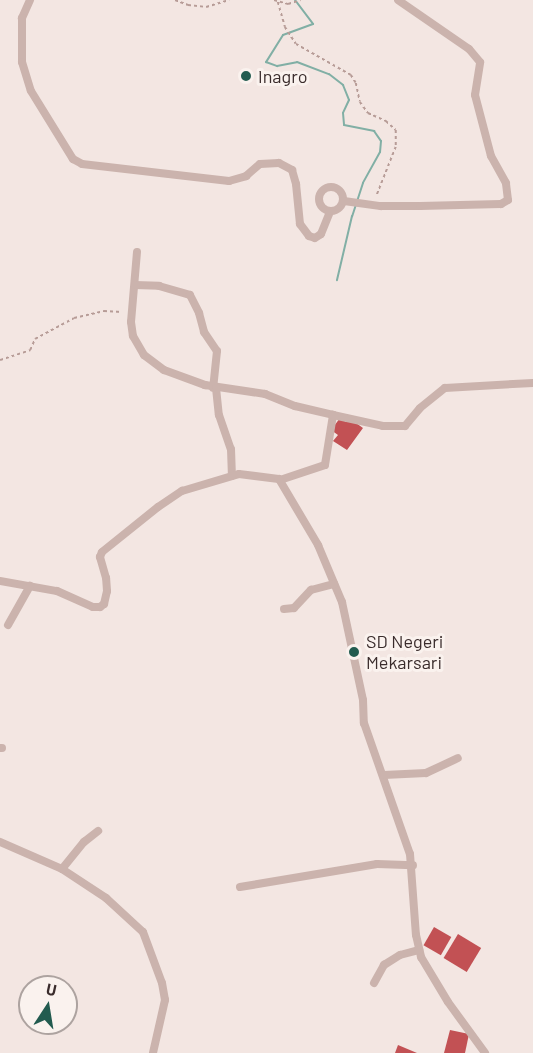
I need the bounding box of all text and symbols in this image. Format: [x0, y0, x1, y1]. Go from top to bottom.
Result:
place label: Inagro [258, 65, 307, 87]
marker: Inagro [239, 69, 253, 83]
place label: SD Negeri Mekarsari [366, 631, 443, 674]
marker: SD Negeri Mekarsari [347, 645, 361, 659]
north arrow [18, 975, 78, 1035]
text: U [45, 979, 58, 999]

